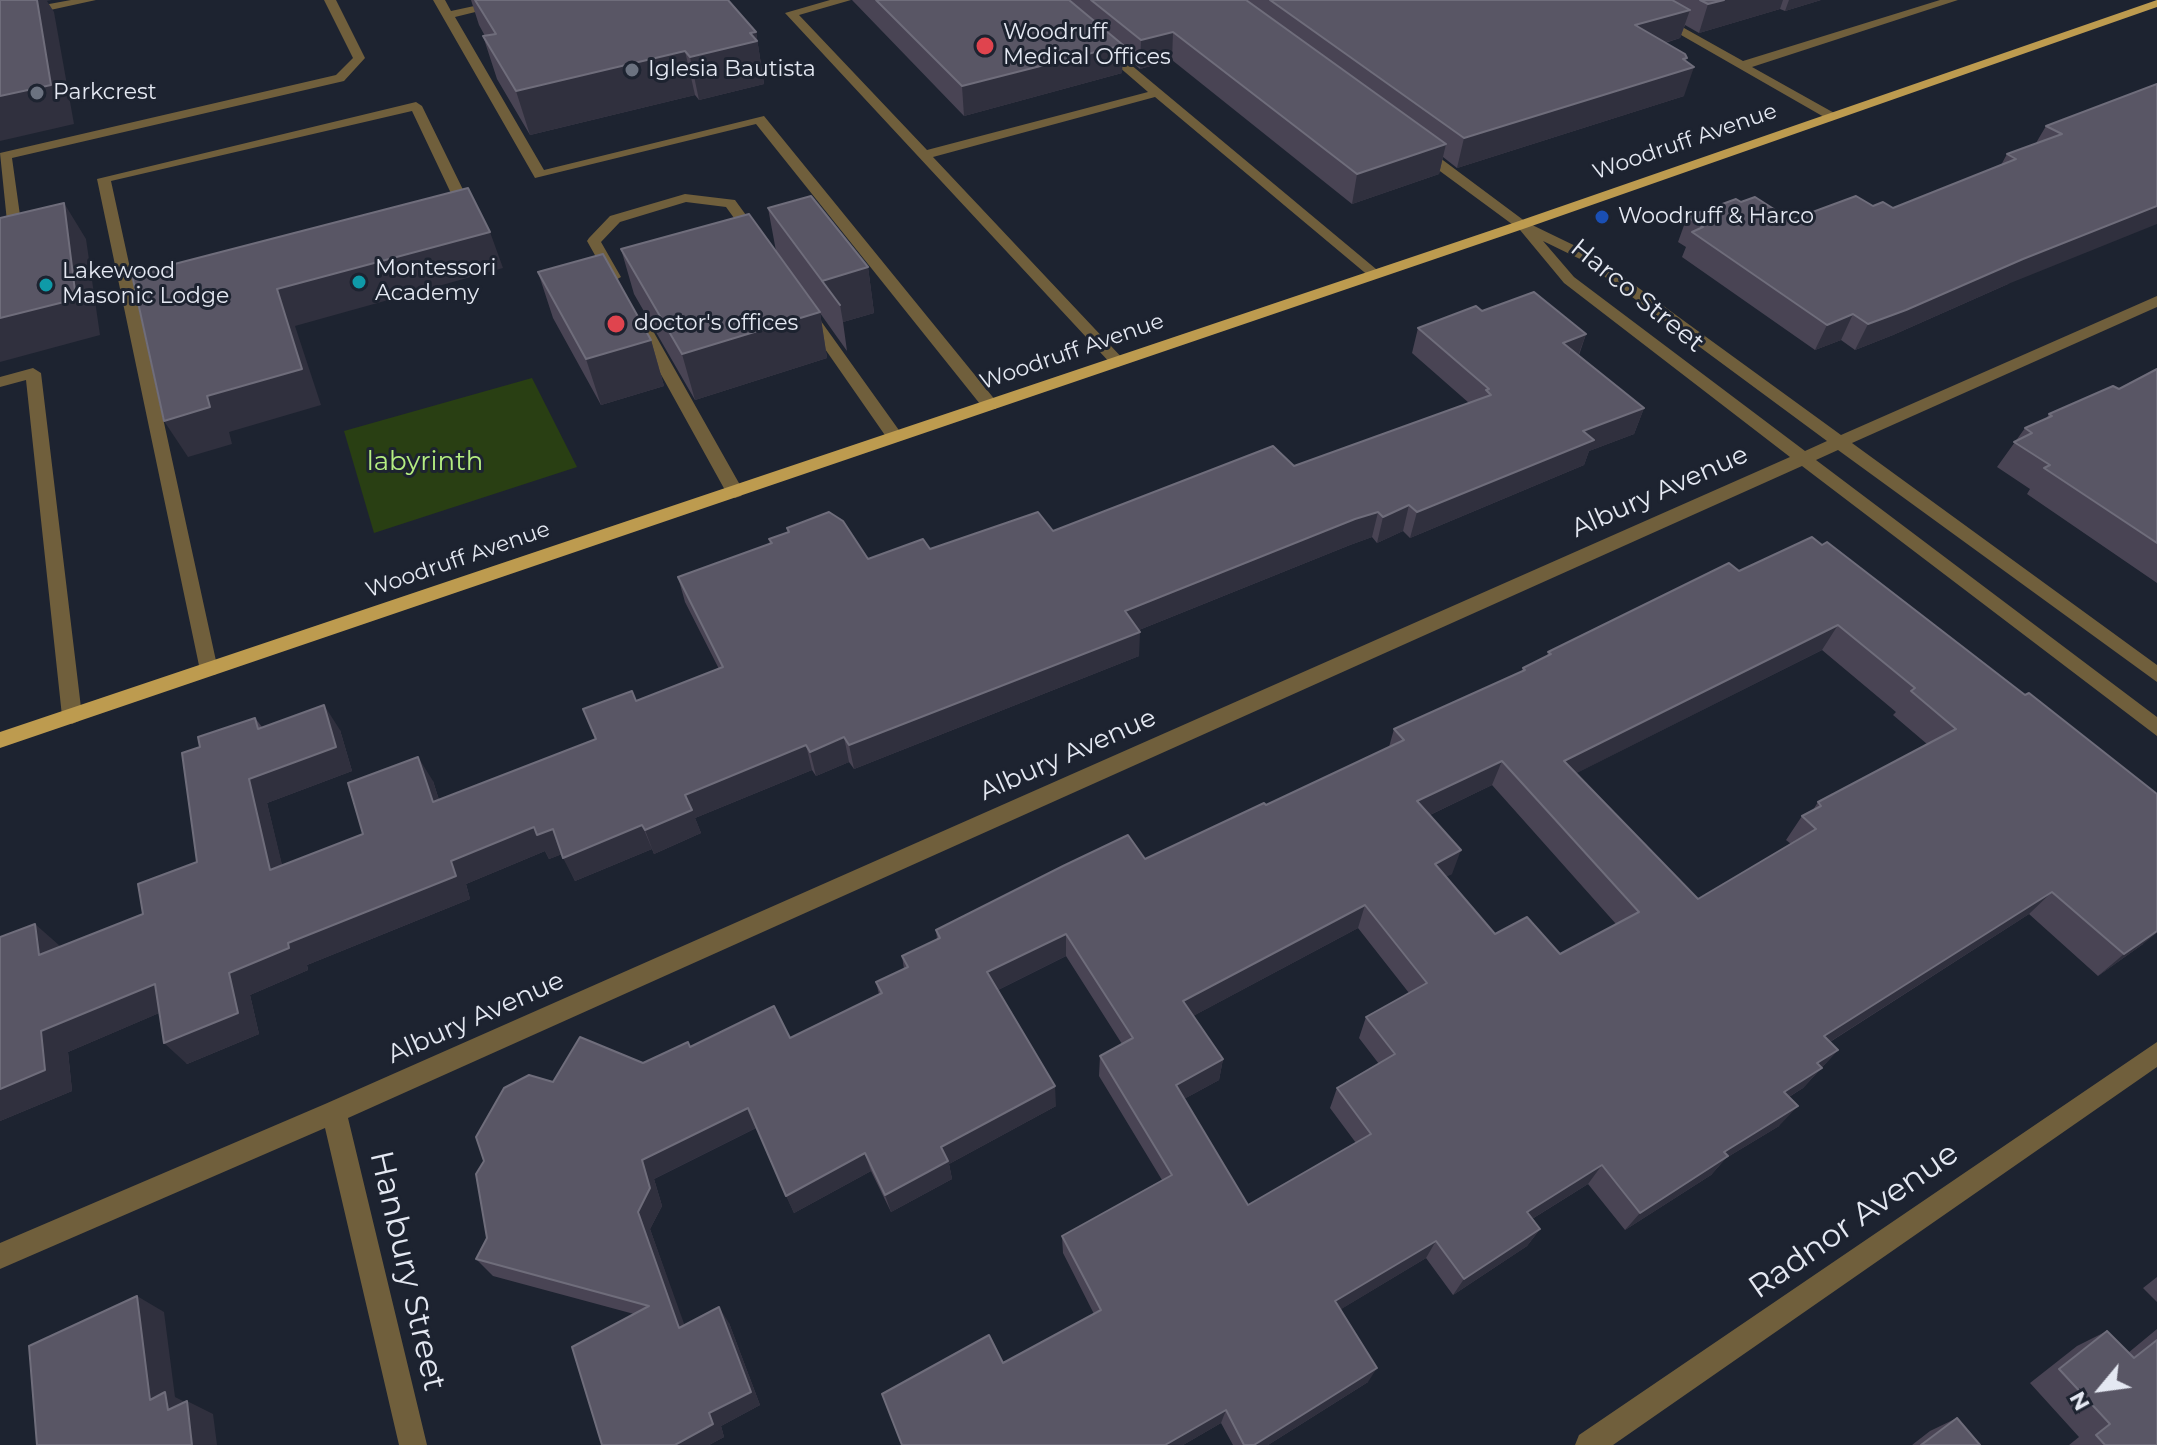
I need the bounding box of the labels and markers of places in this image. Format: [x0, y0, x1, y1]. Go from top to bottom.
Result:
place label: Woodruff Medical Offices [1003, 20, 1171, 72]
marker: Woodruff Medical Offices [974, 35, 996, 57]
place label: Iglesia Bautista [648, 57, 816, 83]
marker: Iglesia Bautista [623, 61, 641, 79]
place label: Parkcrest [53, 80, 157, 106]
marker: Parkcrest [28, 84, 46, 102]
place label: Woodruff & Harco [1618, 204, 1814, 230]
marker: Woodruff & Harco [1593, 208, 1611, 226]
place label: Montessori Academy [375, 256, 496, 308]
place label: Lakewood Masonic Lodge [62, 259, 229, 310]
marker: Montessori Academy [350, 273, 368, 291]
marker: Lakewood Masonic Lodge [37, 276, 55, 294]
place label: doctor's offices [634, 311, 798, 337]
marker: doctor's offices [605, 313, 627, 335]

